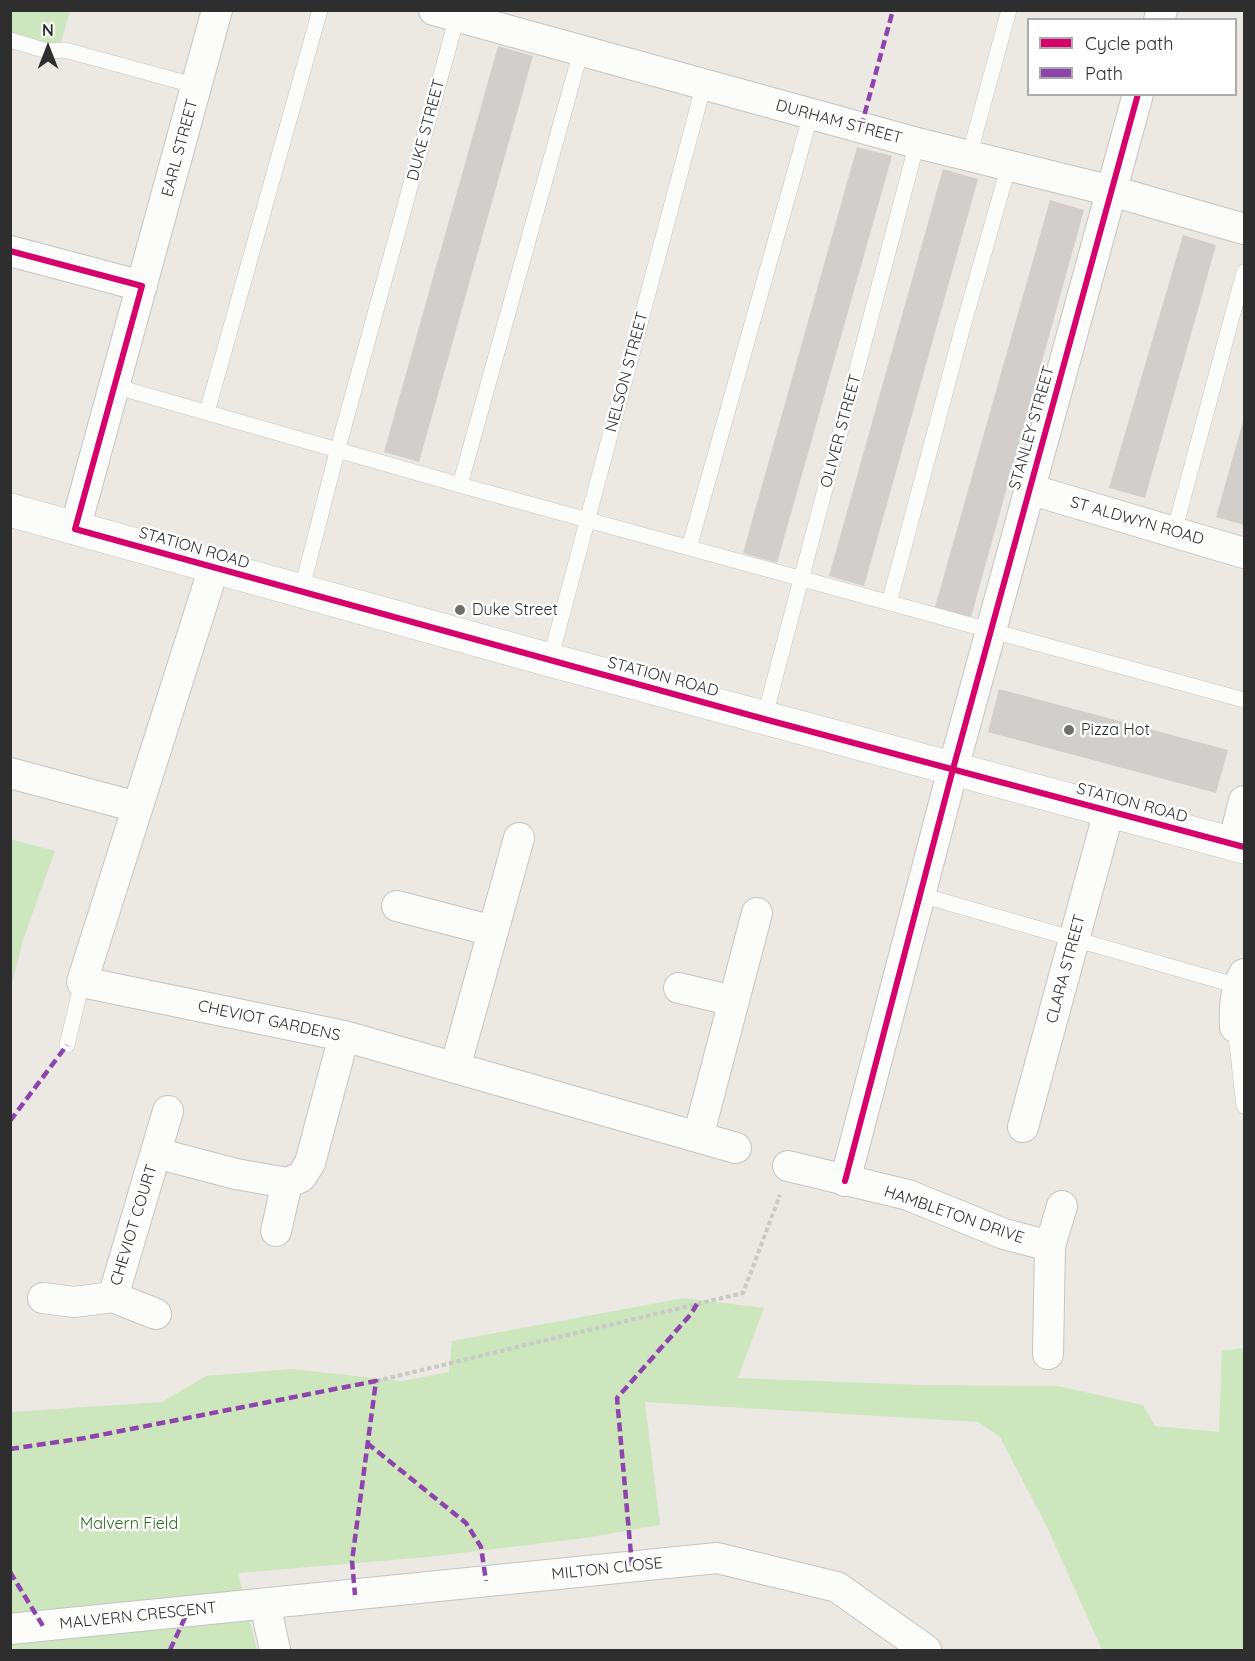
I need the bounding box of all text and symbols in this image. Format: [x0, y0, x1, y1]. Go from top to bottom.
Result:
north arrow [18, 18, 78, 78]
legend [1027, 18, 1237, 96]
text: N [42, 20, 54, 40]
text: Cycle path [1085, 32, 1173, 55]
text: Path [1085, 62, 1123, 85]
street label: DUKE STREET [403, 77, 449, 183]
street label: DURHAM STREET [774, 96, 904, 148]
street label: EARL STREET [158, 97, 202, 199]
street label: NELSON STREET [602, 310, 652, 434]
street label: STANLEY STREET [1005, 364, 1059, 492]
street label: OLIVER STREET [817, 372, 865, 490]
street label: ST ALDWYN ROAD [1068, 493, 1206, 549]
street label: STATION ROAD [137, 523, 251, 573]
place label: Duke Street [472, 600, 558, 620]
marker: Duke Street [453, 603, 467, 617]
street label: STATION ROAD [605, 653, 721, 701]
place label: Pizza Hot [1081, 720, 1150, 740]
marker: Pizza Hot [1062, 723, 1076, 737]
street label: STATION ROAD [1074, 779, 1190, 827]
street label: CLARA STREET [1042, 912, 1090, 1026]
street label: CHEVIOT GARDENS [196, 997, 342, 1045]
street label: CHEVIOT COURT [106, 1162, 162, 1288]
street label: HAMBLETON DRIVE [882, 1182, 1026, 1248]
park label: Malvern Field [80, 1514, 178, 1534]
street label: MILTON CLOSE [551, 1554, 663, 1584]
street label: MALVERN CRESCENT [59, 1598, 217, 1634]

